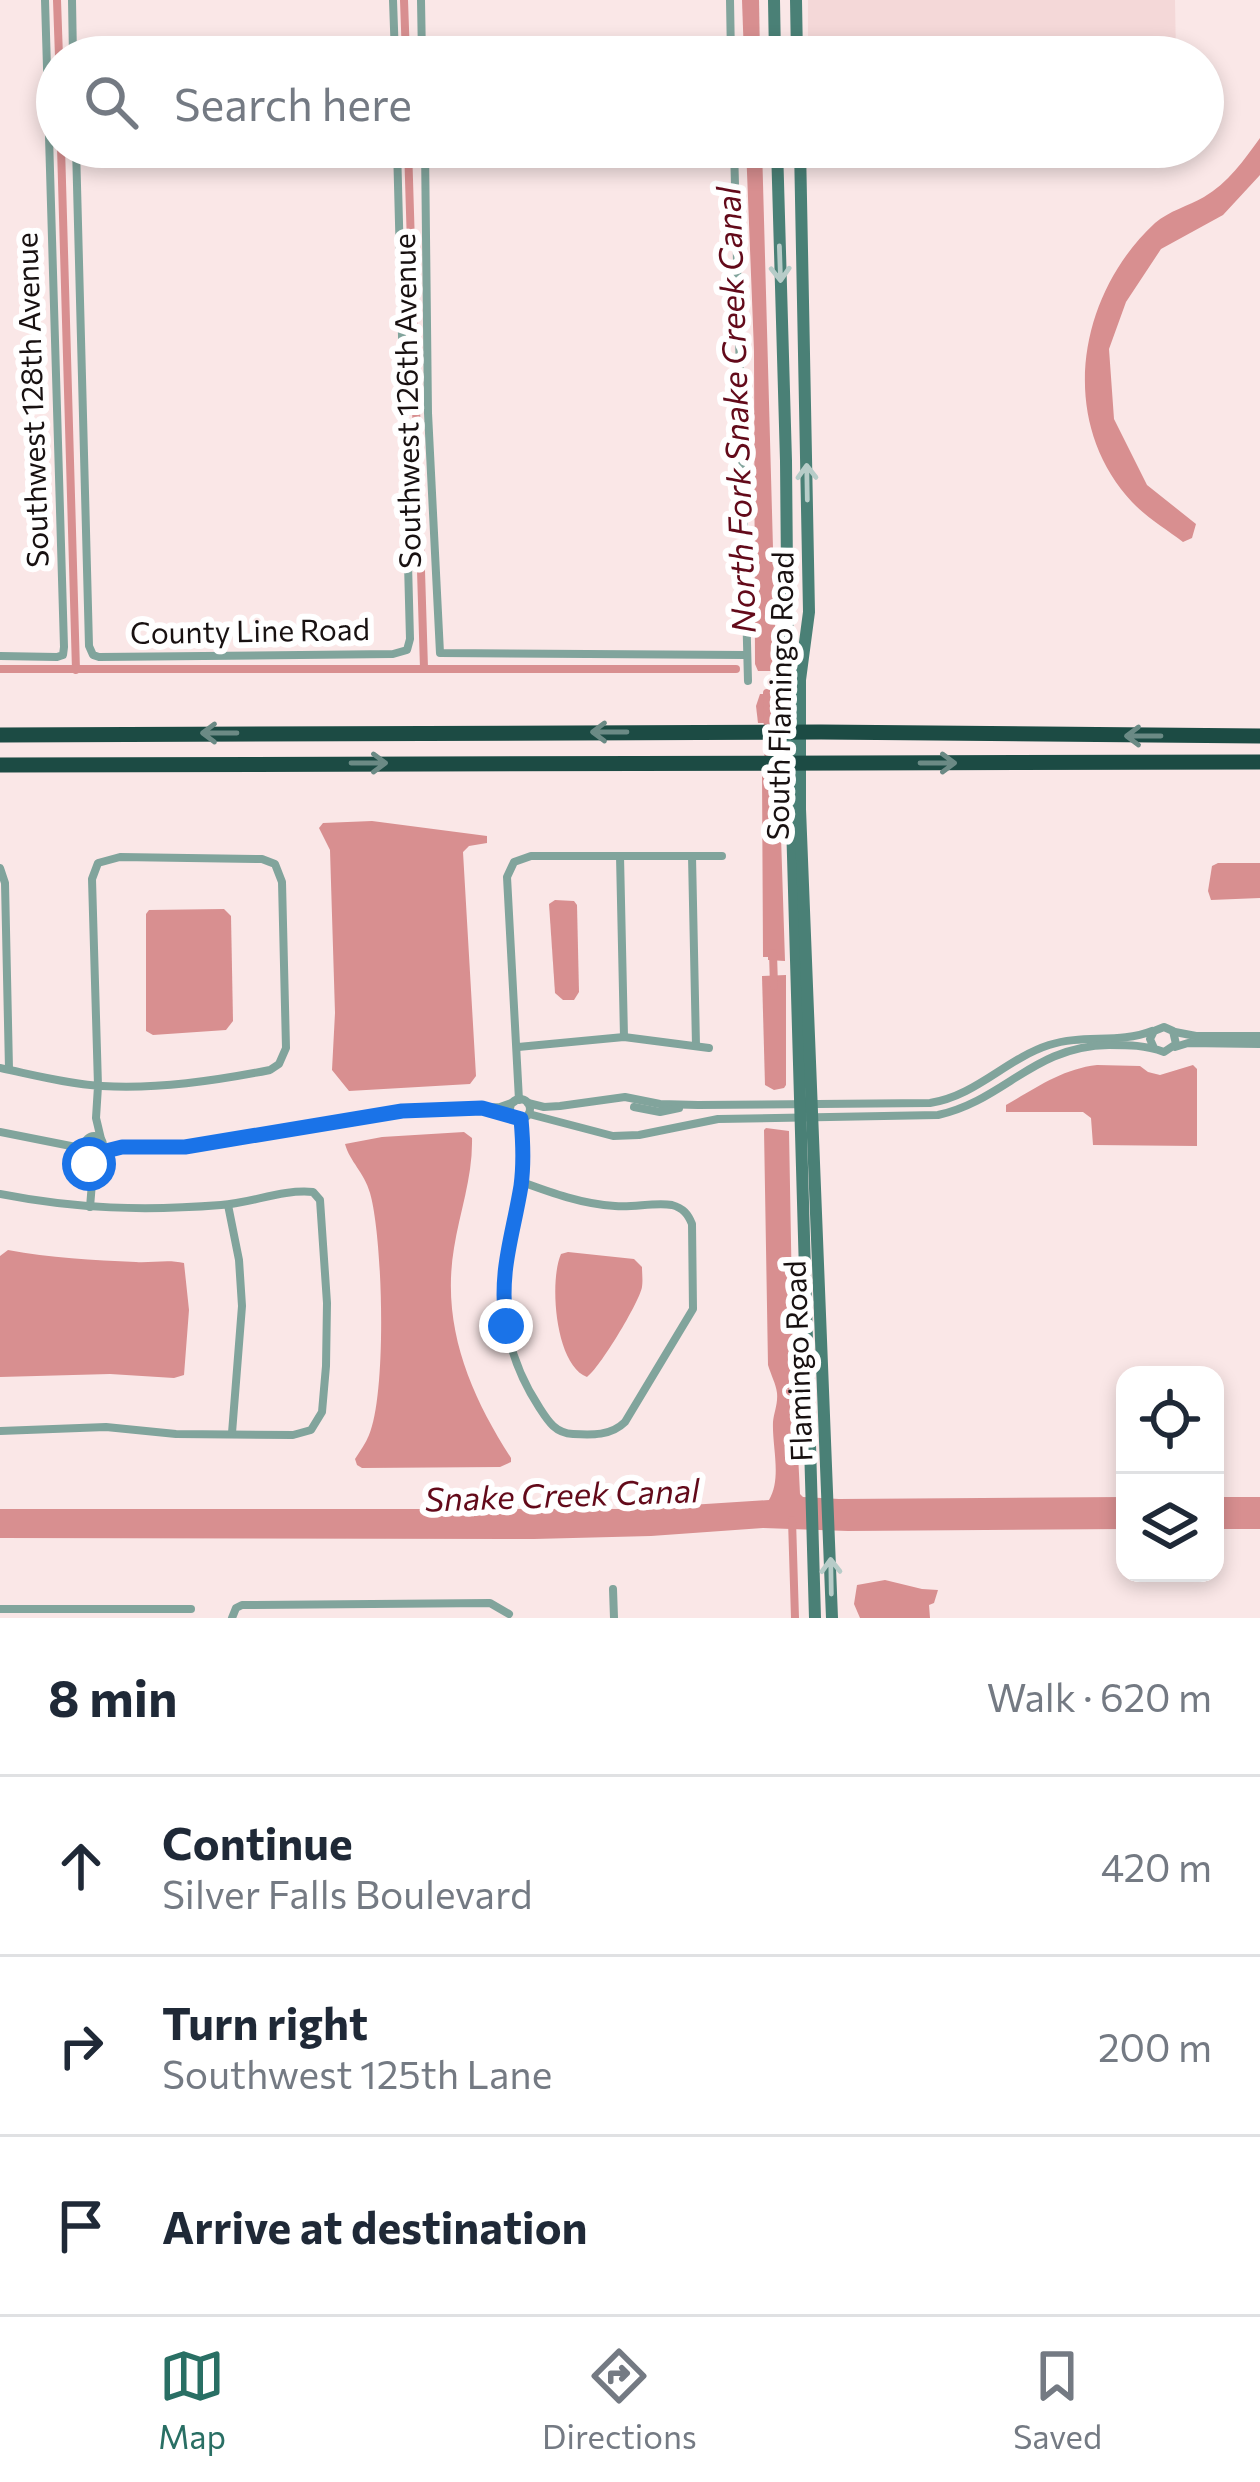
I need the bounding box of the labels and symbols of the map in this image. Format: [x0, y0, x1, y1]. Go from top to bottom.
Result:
water label: North Fork Snake Creek Canal [706, 185, 763, 634]
street label: Southwest 128th Avenue [6, 232, 55, 568]
street label: Southwest 126th Avenue [384, 233, 427, 569]
one-way arrow [769, 244, 792, 283]
one-way arrow [795, 463, 818, 502]
street label: South Flamingo Road [757, 551, 800, 841]
street label: County Line Road [130, 609, 370, 650]
one-way arrow [590, 721, 629, 743]
one-way arrow [200, 722, 239, 744]
one-way arrow [1124, 725, 1163, 747]
one-way arrow [349, 752, 388, 774]
one-way arrow [918, 752, 957, 774]
route start [62, 1137, 116, 1191]
street label: Flamingo Road [775, 1260, 819, 1462]
route end [479, 1299, 533, 1353]
water label: Snake Creek Canal [424, 1468, 701, 1519]
one-way arrow [819, 1557, 842, 1596]

